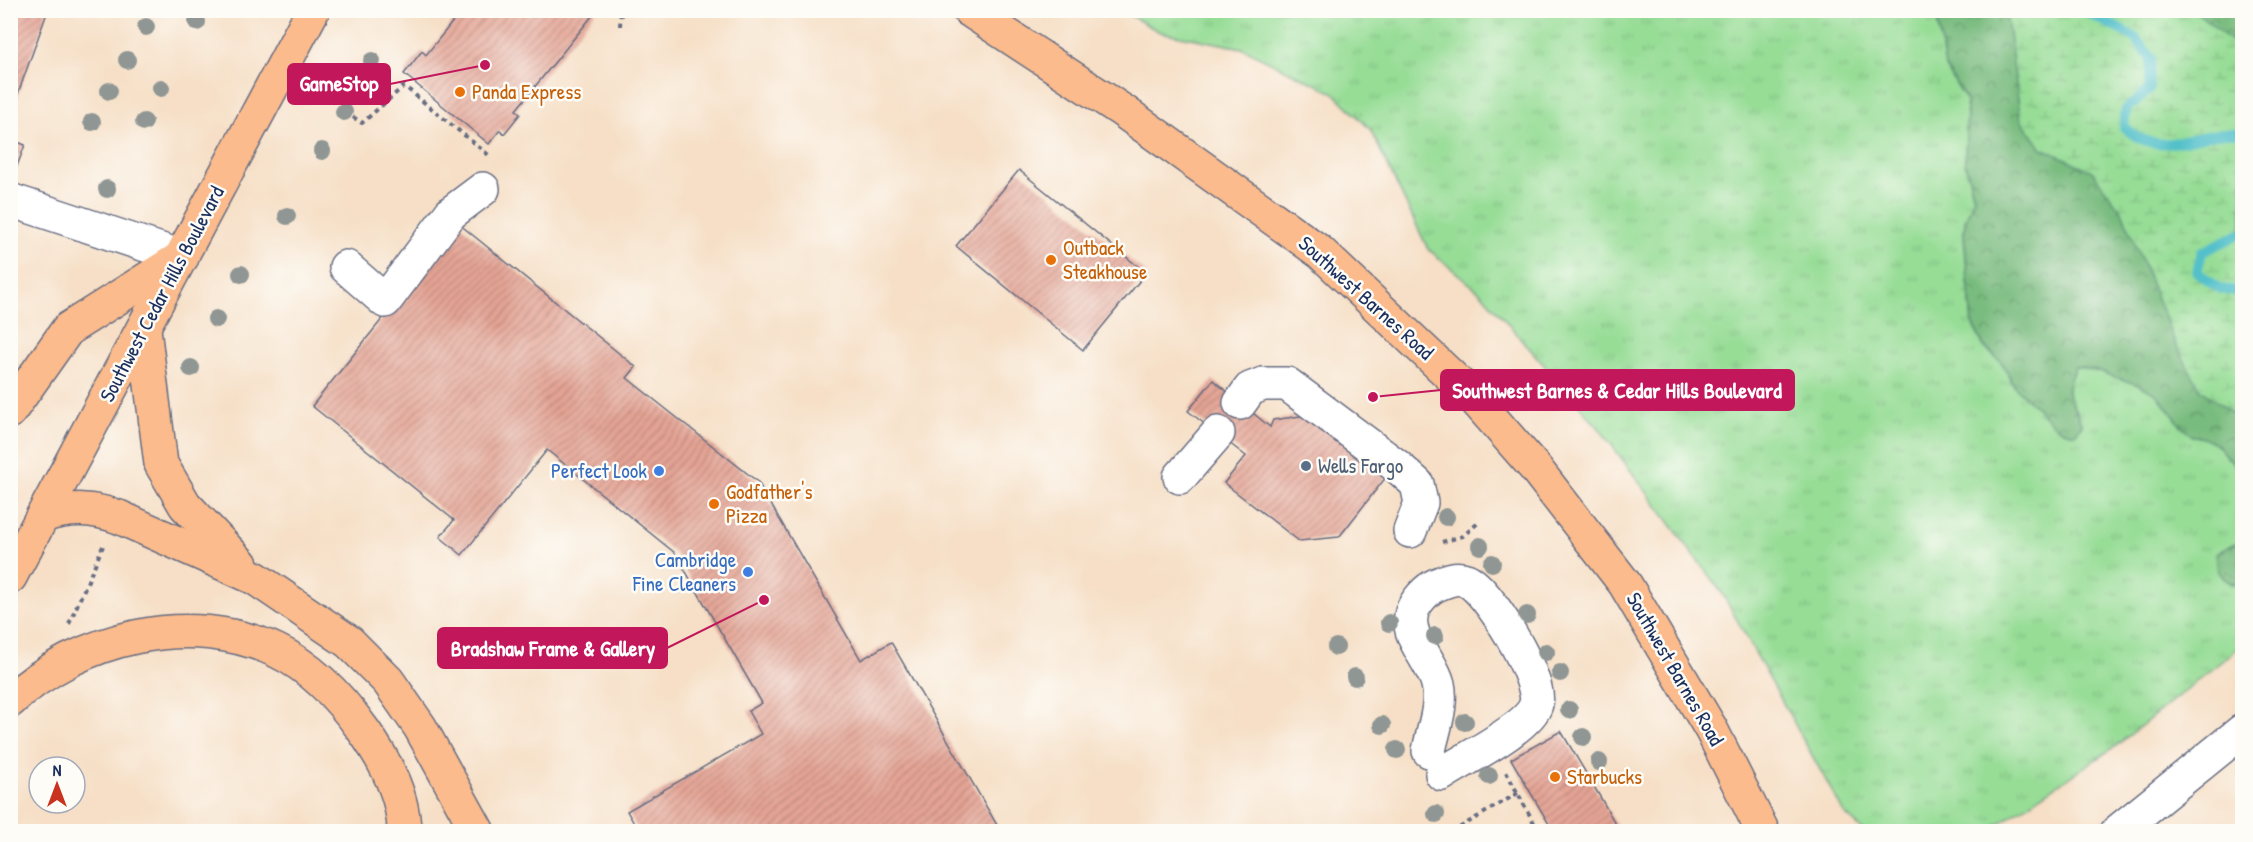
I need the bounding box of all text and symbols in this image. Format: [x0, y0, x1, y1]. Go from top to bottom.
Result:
callout: GameStop [288, 64, 390, 104]
text: GameStop [300, 68, 379, 99]
place label: Panda Express [472, 77, 581, 106]
marker: Panda Express [453, 85, 467, 99]
street label: Southwest Cedar Hills Boulevard [92, 181, 231, 407]
street label: Southwest Barnes Road [1292, 229, 1440, 366]
place label: Outback Steakhouse [1063, 233, 1147, 286]
marker: Outback Steakhouse [1044, 253, 1058, 267]
callout: Southwest Barnes & Cedar Hills Boulevard [1441, 370, 1794, 410]
text: Southwest Barnes & Cedar Hills Boulevard [1452, 375, 1782, 405]
place label: Wells Fargo [1318, 451, 1403, 480]
place label: Perfect Look [551, 456, 647, 485]
marker: Wells Fargo [1299, 459, 1313, 473]
marker: Perfect Look [652, 464, 666, 478]
place label: Godfather's Pizza [726, 477, 813, 530]
marker: Godfather's Pizza [707, 497, 721, 511]
place label: Cambridge Fine Cleaners [632, 545, 736, 598]
marker: Cambridge Fine Cleaners [741, 565, 755, 579]
street label: Southwest Barnes Road [1620, 587, 1731, 751]
callout: Bradshaw Frame & Gallery [438, 628, 667, 668]
text: Bradshaw Frame & Gallery [451, 633, 656, 664]
north arrow [27, 755, 87, 815]
text: N [53, 759, 62, 781]
place label: Starbucks [1567, 762, 1642, 791]
marker: Starbucks [1548, 770, 1562, 784]

